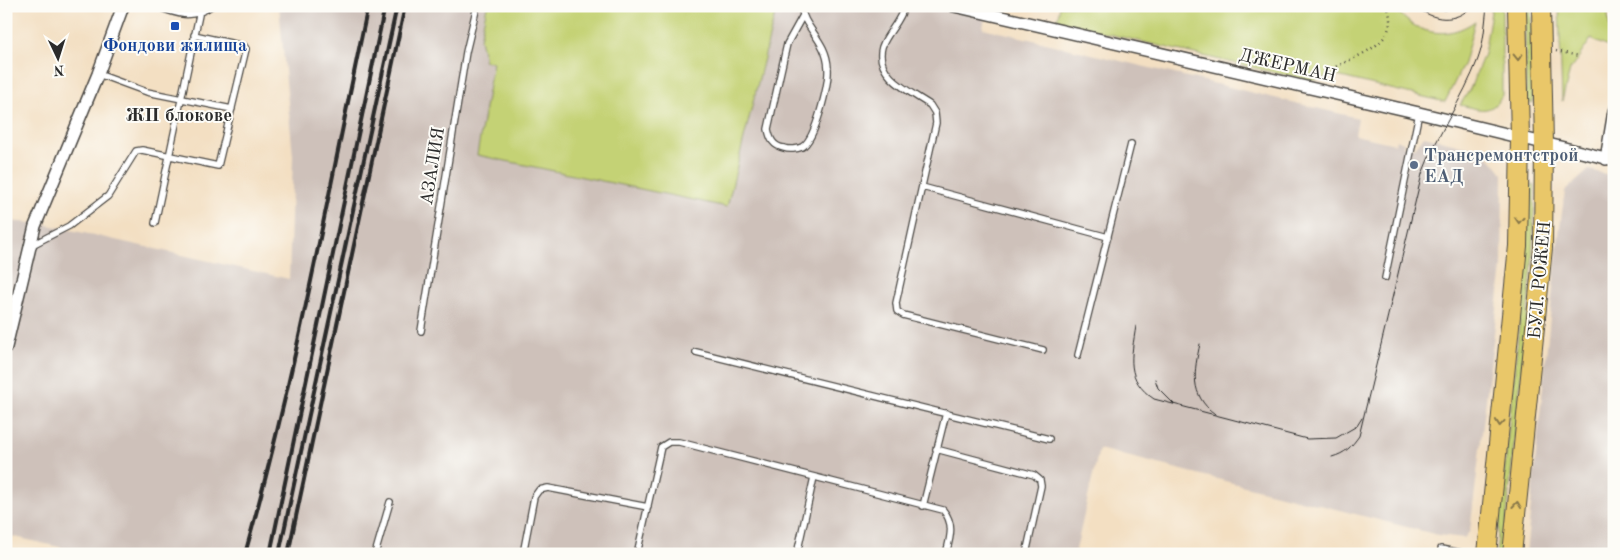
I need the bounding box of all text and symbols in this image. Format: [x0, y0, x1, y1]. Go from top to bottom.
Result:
marker: Фондови жилища [169, 20, 181, 32]
north arrow [32, 32, 82, 82]
place label: Фондови жилища [103, 37, 247, 55]
street label: ДЖЕРМАН [1237, 46, 1338, 86]
one-way arrow [1513, 54, 1523, 61]
text: N [53, 63, 65, 77]
district label: ЖП блокове [126, 107, 232, 126]
street label: АЗАЛИЯ [418, 126, 448, 206]
place label: Трансремонтстрой ЕАД [1424, 147, 1579, 186]
marker: Трансремонтстрой ЕАД [1408, 159, 1420, 171]
one-way arrow [1513, 216, 1524, 224]
street label: БУЛ. РОЖЕН [1526, 220, 1554, 340]
one-way arrow [1495, 420, 1506, 428]
one-way arrow [1511, 501, 1522, 509]

